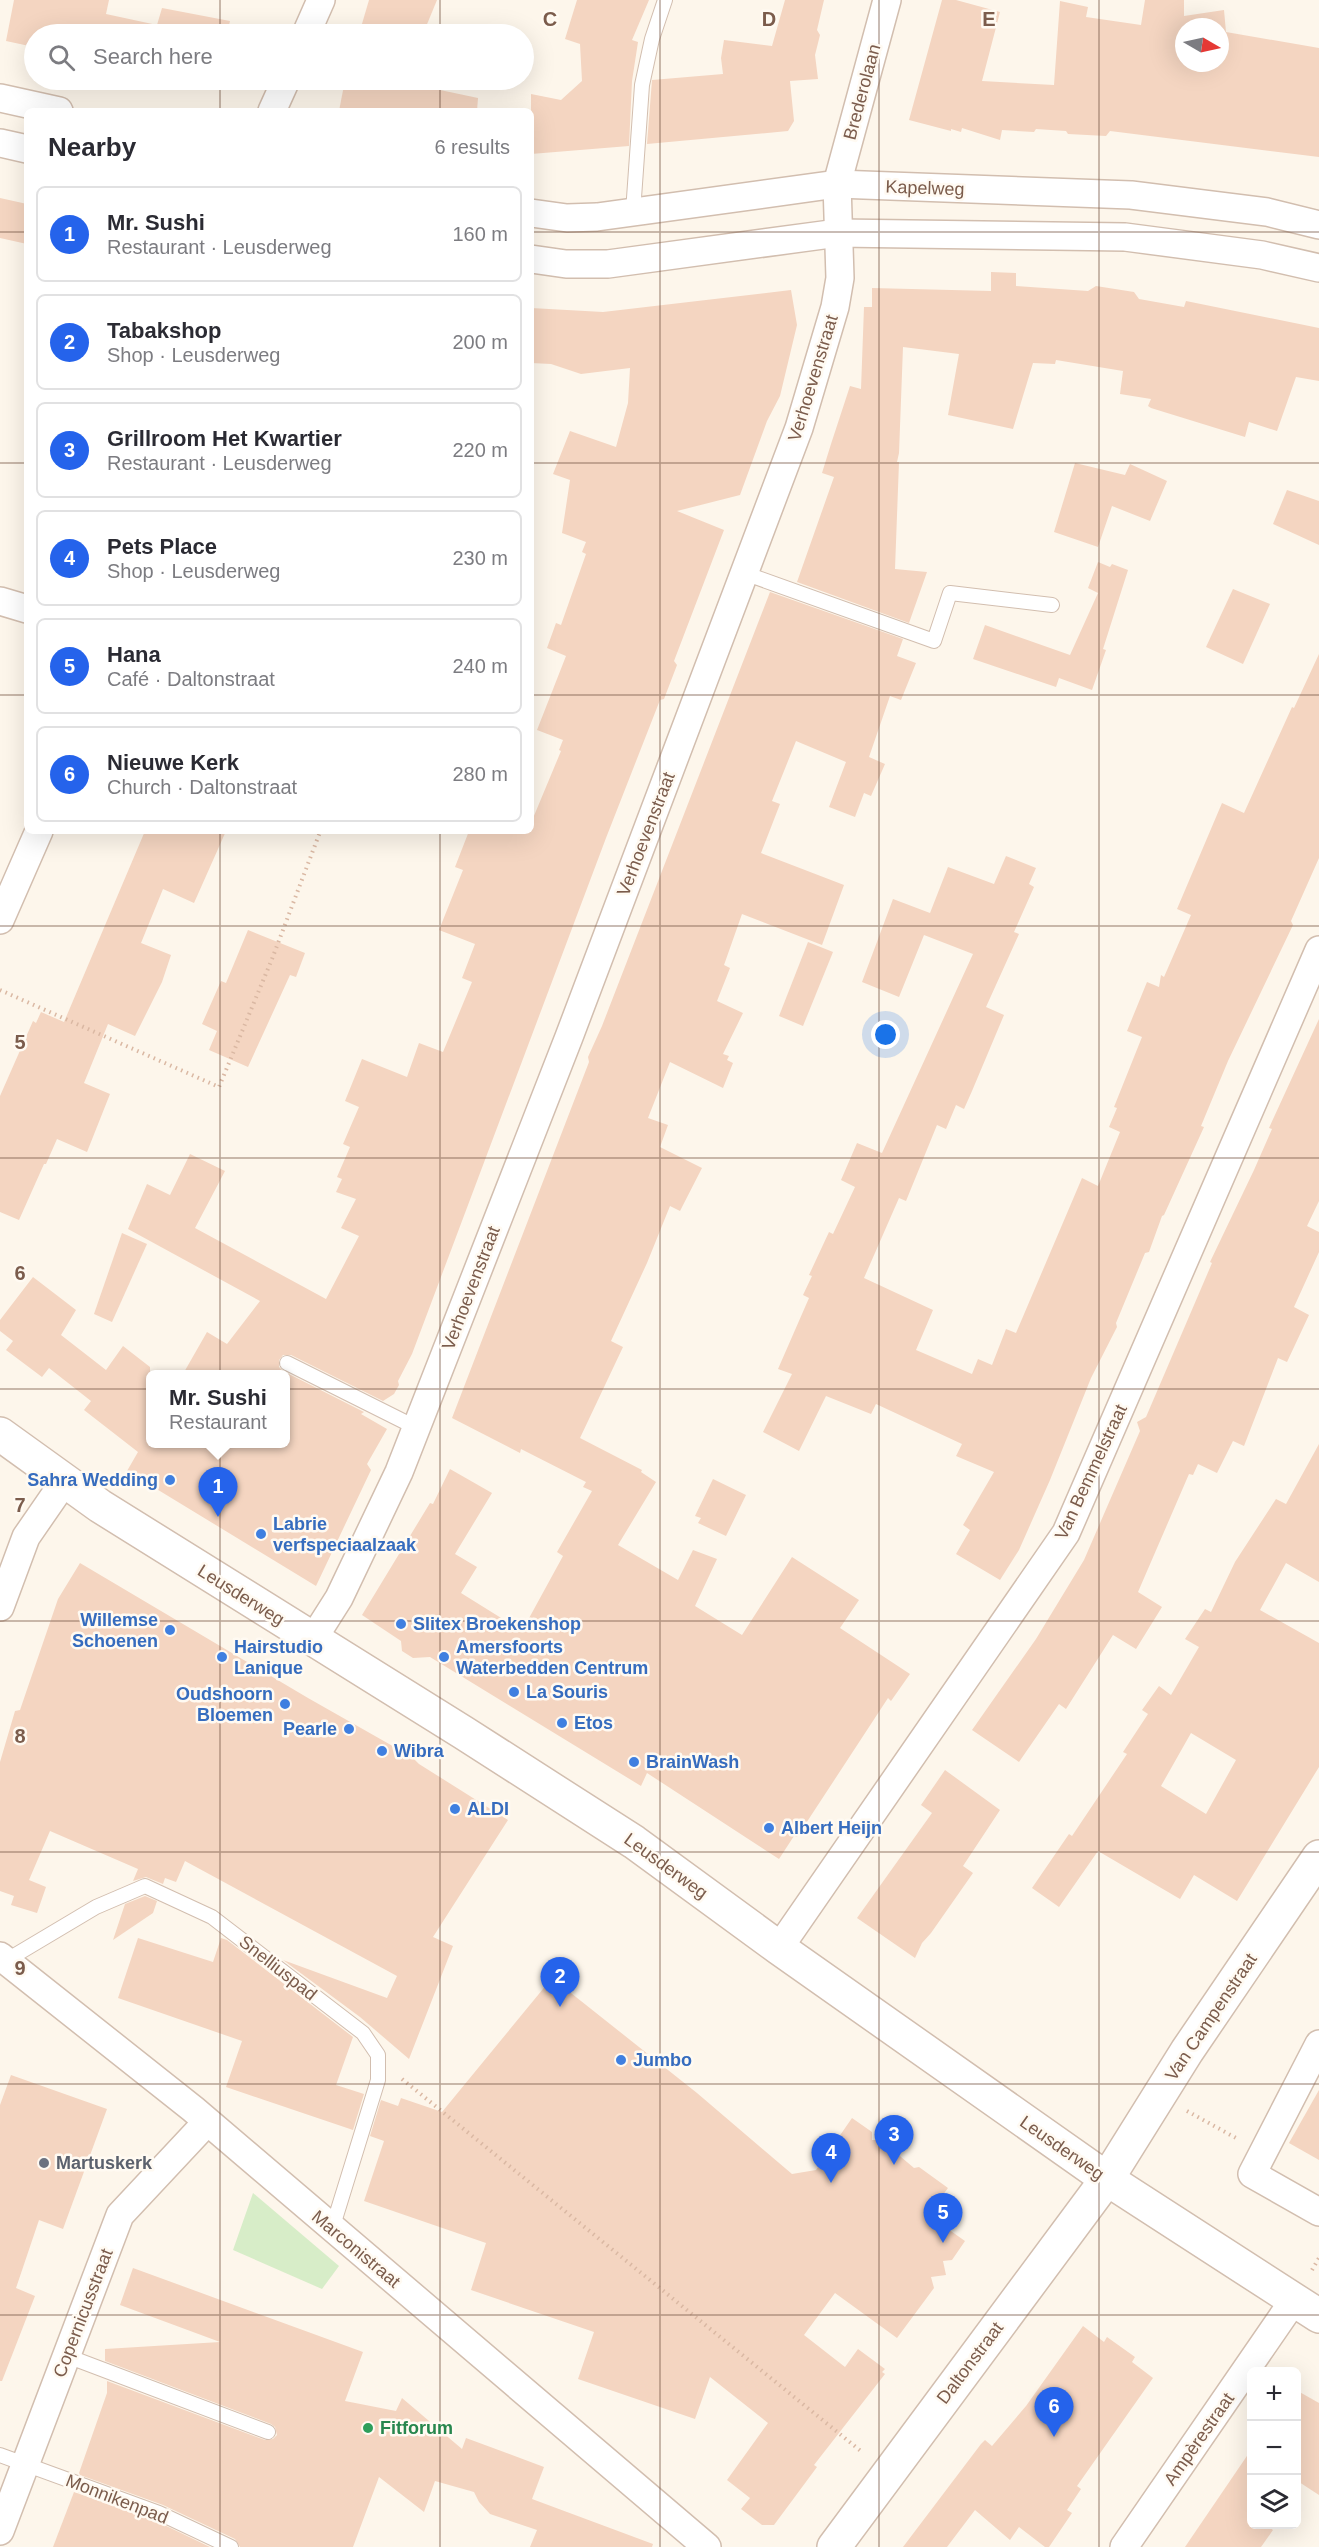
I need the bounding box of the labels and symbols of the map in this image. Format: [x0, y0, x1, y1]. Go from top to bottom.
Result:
text: C [543, 8, 557, 30]
text: D [762, 8, 776, 30]
text: E [982, 8, 996, 30]
north arrow [1175, 18, 1229, 72]
street label: Brederolaan [840, 42, 884, 142]
street label: Kapelweg [885, 177, 965, 199]
street label: Verhoevenstraat [784, 312, 842, 444]
street label: Verhoevenstraat [613, 769, 679, 899]
your location [871, 1020, 900, 1049]
text: 5 [14, 1031, 26, 1053]
street label: Verhoevenstraat [438, 1223, 504, 1353]
text: 6 [14, 1262, 26, 1284]
street label: Van Bemmelstraat [1051, 1401, 1131, 1543]
pin: 1 [198, 1468, 238, 1517]
place label: Sahra Wedding [27, 1470, 158, 1490]
marker: Sahra Wedding [163, 1473, 177, 1487]
text: 7 [14, 1494, 26, 1516]
place label: Labrie verfspeciaalzaak [273, 1514, 417, 1555]
marker: Labrie verfspeciaalzaak [254, 1527, 268, 1541]
street label: Leusderweg [194, 1561, 288, 1629]
place label: Willemse Schoenen [72, 1610, 158, 1651]
place label: Slitex Broekenshop [413, 1614, 581, 1634]
marker: Slitex Broekenshop [394, 1617, 408, 1631]
marker: Willemse Schoenen [163, 1623, 177, 1637]
place label: Hairstudio Lanique [234, 1637, 323, 1678]
place label: Amersfoorts Waterbedden Centrum [456, 1637, 648, 1678]
marker: Hairstudio Lanique [215, 1650, 229, 1664]
marker: Amersfoorts Waterbedden Centrum [437, 1650, 451, 1664]
place label: La Souris [526, 1682, 608, 1702]
place label: Oudshoorn Bloemen [176, 1684, 273, 1725]
marker: La Souris [507, 1685, 521, 1699]
marker: Oudshoorn Bloemen [278, 1697, 292, 1711]
place label: Etos [574, 1713, 613, 1733]
marker: Etos [555, 1716, 569, 1730]
place label: Pearle [283, 1719, 337, 1739]
marker: Pearle [342, 1722, 356, 1736]
text: 8 [14, 1725, 26, 1747]
place label: Wibra [394, 1741, 445, 1761]
marker: Wibra [375, 1744, 389, 1758]
place label: BrainWash [646, 1752, 739, 1772]
marker: BrainWash [627, 1755, 641, 1769]
place label: ALDI [467, 1799, 509, 1819]
marker: ALDI [448, 1802, 462, 1816]
place label: Albert Heijn [781, 1818, 882, 1838]
marker: Albert Heijn [762, 1821, 776, 1835]
street label: Leusderweg [620, 1829, 712, 1903]
street label: Snelliuspad [235, 1931, 321, 2005]
street label: Van Campenstraat [1161, 1950, 1261, 2084]
text: 9 [14, 1957, 26, 1979]
pin: 2 [540, 1958, 580, 2007]
place label: Jumbo [633, 2050, 692, 2070]
marker: Jumbo [614, 2053, 628, 2067]
street label: Leusderweg [1016, 2112, 1108, 2184]
pin: 3 [874, 2116, 914, 2165]
pin: 4 [812, 2134, 850, 2183]
place label: Martuskerk [56, 2153, 153, 2173]
marker: Martuskerk [37, 2156, 51, 2170]
pin: 5 [924, 2194, 962, 2243]
street label: Marconistraat [308, 2206, 404, 2292]
street label: Copernicusstraat [49, 2246, 117, 2380]
street label: Daltonstraat [933, 2318, 1007, 2408]
pin: 6 [1034, 2388, 1074, 2437]
street label: Ampèrestraat [1160, 2389, 1238, 2489]
place label: Fitforum [380, 2418, 453, 2438]
marker: Fitforum [361, 2421, 375, 2435]
street label: Monnikenpad [63, 2470, 171, 2528]

